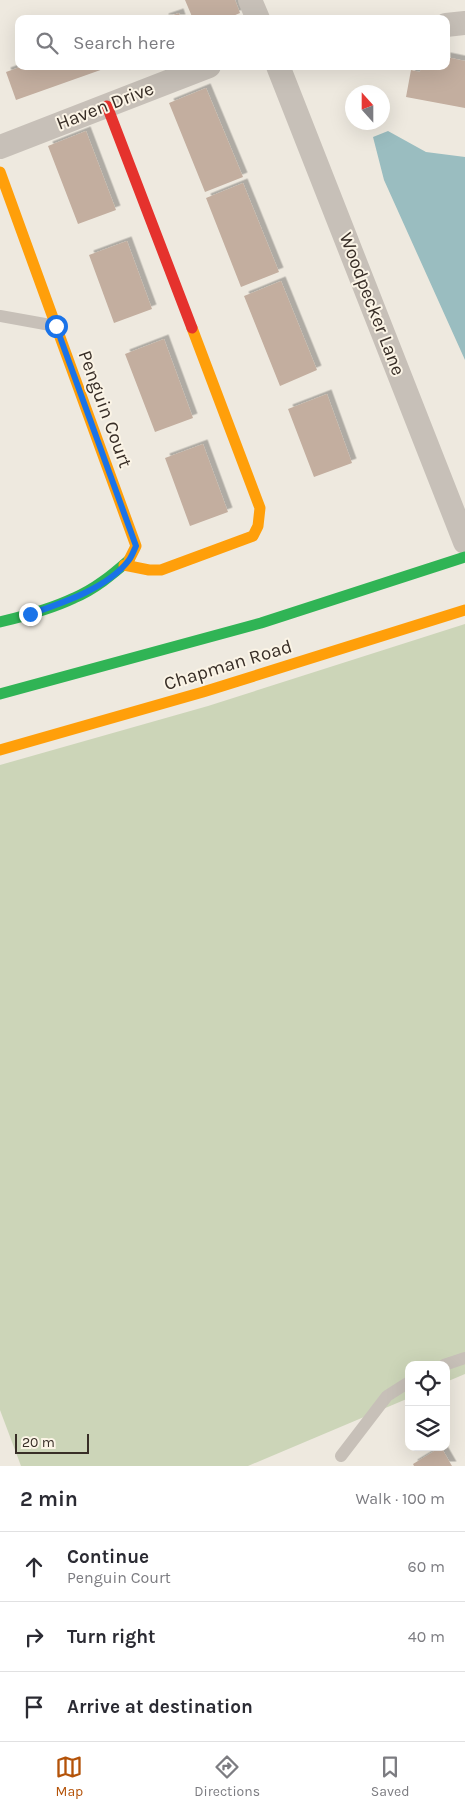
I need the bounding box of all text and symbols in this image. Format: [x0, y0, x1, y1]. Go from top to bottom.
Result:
search box [15, 15, 450, 70]
icon: search [33, 29, 61, 57]
text: Search here [73, 32, 175, 54]
street label: Haven Drive [53, 77, 157, 135]
north arrow [345, 85, 390, 130]
street label: Woodpecker Lane [335, 229, 409, 379]
route start [45, 315, 68, 338]
street label: Penguin Court [74, 347, 136, 471]
route end [19, 603, 42, 626]
street label: Chapman Road [161, 635, 295, 695]
map controls [405, 1361, 450, 1451]
button: locate [405, 1361, 450, 1406]
button: layers [405, 1406, 450, 1451]
scale bar [15, 1431, 89, 1454]
text: 20 m [22, 1434, 55, 1451]
text: 2 min [20, 1487, 78, 1511]
text: Walk · 100 m [355, 1489, 445, 1508]
text: Continue [67, 1546, 149, 1568]
icon: ahead [20, 1553, 48, 1581]
text: 60 m [408, 1557, 445, 1576]
text: Penguin Court [67, 1568, 171, 1587]
icon: right [20, 1623, 48, 1651]
text: Turn right [67, 1626, 156, 1648]
text: 40 m [408, 1627, 445, 1646]
icon: arrive [20, 1693, 48, 1721]
text: Arrive at destination [67, 1696, 253, 1718]
tab: Map [55, 1753, 83, 1800]
tab: Directions [194, 1753, 260, 1800]
tab: Saved [371, 1753, 410, 1800]

